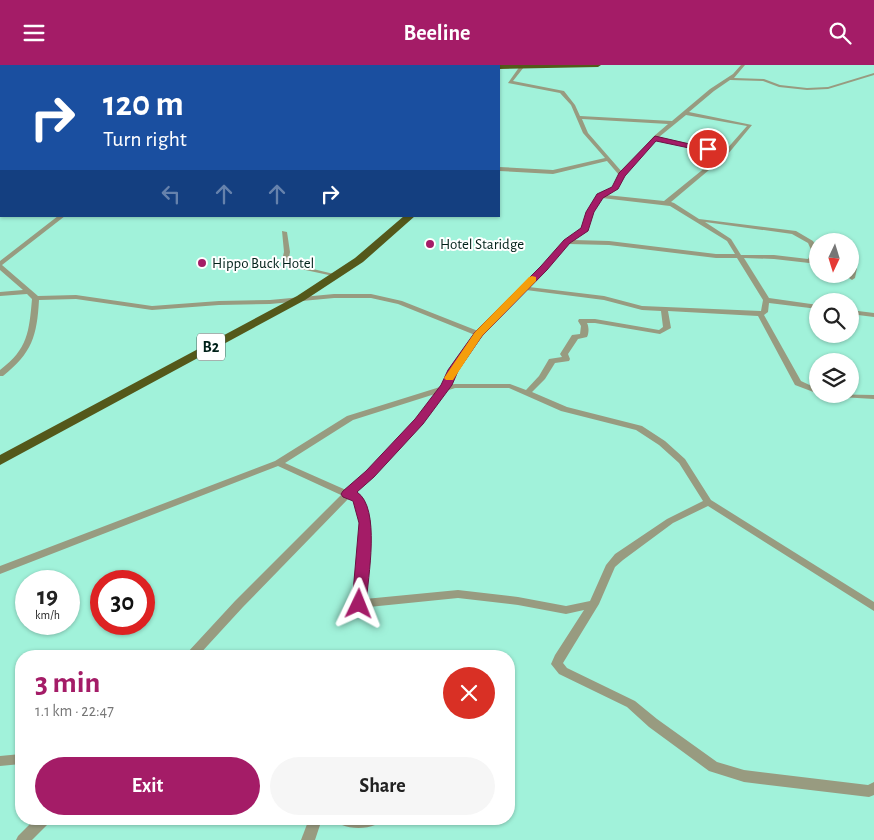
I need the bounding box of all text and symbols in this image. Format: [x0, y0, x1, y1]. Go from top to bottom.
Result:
icon: menu [20, 19, 48, 47]
icon: search [826, 19, 854, 47]
text: Beeline [404, 22, 470, 44]
icon: right [20, 85, 85, 150]
text: 120 m [103, 87, 184, 122]
text: Turn right [103, 128, 187, 150]
pin [687, 128, 729, 170]
icon: arrive [694, 135, 722, 163]
icon: left [157, 180, 185, 208]
icon: ahead [210, 180, 238, 208]
icon: ahead [263, 180, 291, 208]
icon: right [316, 180, 344, 208]
north arrow [809, 233, 859, 283]
map controls [809, 233, 859, 403]
place label: Hotel Staridge [440, 237, 524, 252]
marker: Hotel Staridge [424, 238, 436, 250]
place label: Hippo Buck Hotel [212, 256, 314, 271]
marker: Hippo Buck Hotel [196, 257, 208, 269]
button: search [809, 293, 859, 343]
road number: B2 [197, 333, 225, 361]
button: layers [809, 353, 859, 403]
speed limit sign: 30 [90, 570, 155, 635]
position arrow [332, 577, 384, 629]
text: 19 [37, 584, 58, 609]
text: km/h [35, 609, 60, 621]
button: close [443, 667, 495, 719]
text: 3 min [35, 668, 100, 698]
text: 1.1 km · 22:47 [35, 703, 114, 719]
button: Exit [35, 757, 260, 815]
button: Share [270, 757, 495, 815]

